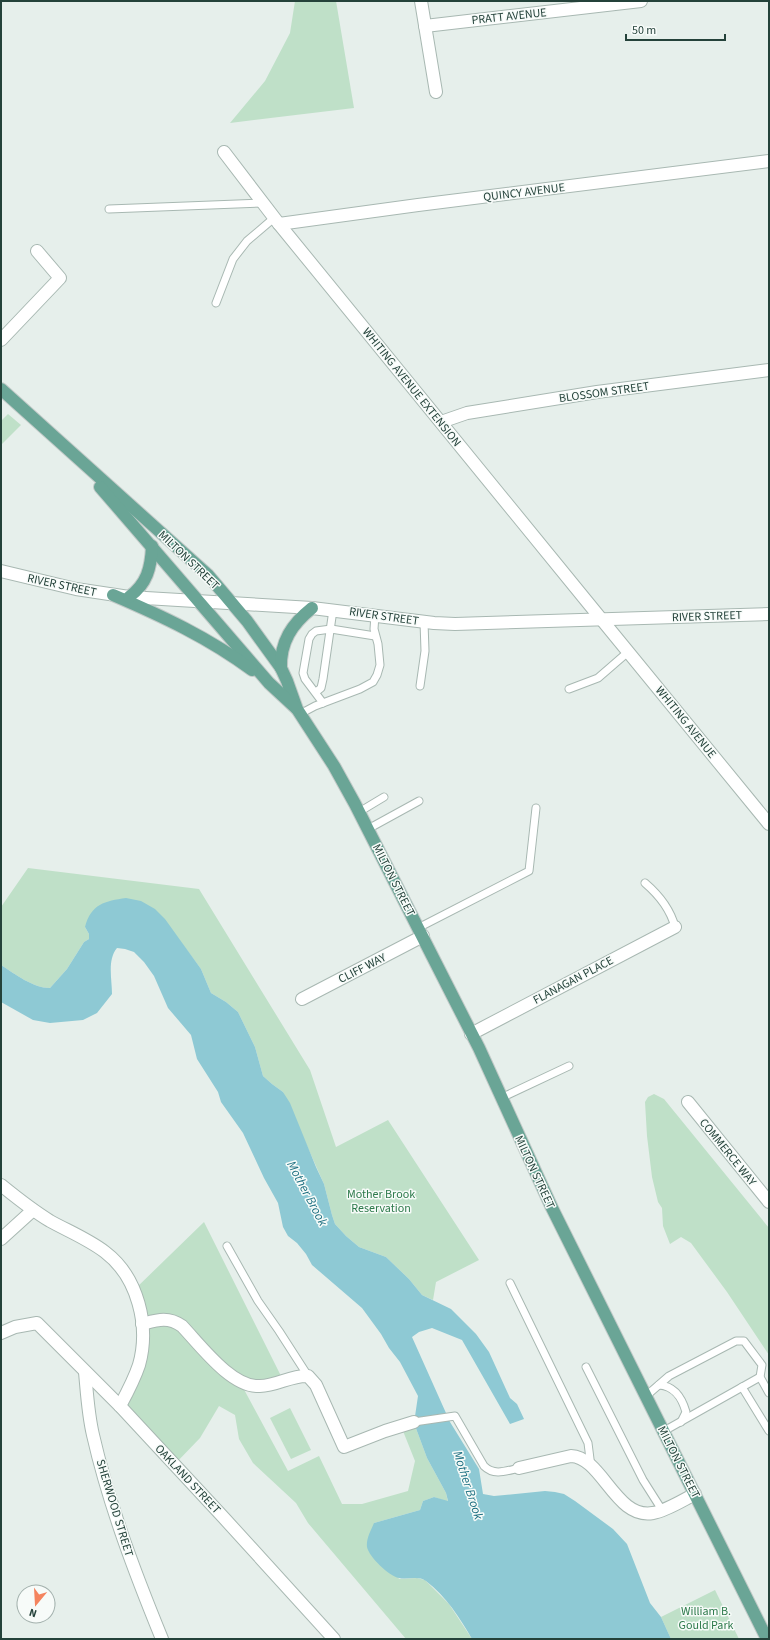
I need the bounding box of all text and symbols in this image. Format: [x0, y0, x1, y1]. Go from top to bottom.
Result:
street label: PRATT AVENUE [471, 4, 547, 29]
scale bar [626, 16, 725, 42]
text: 50 m [632, 22, 656, 39]
street label: QUINCY AVENUE [482, 179, 566, 206]
street label: WHITING AVENUE EXTENSION [358, 324, 465, 450]
street label: BLOSSOM STREET [558, 378, 651, 407]
street label: MILTON STREET [154, 527, 223, 594]
street label: RIVER STREET [26, 570, 99, 601]
street label: RIVER STREET [348, 603, 420, 630]
street label: RIVER STREET [672, 607, 743, 626]
street label: WHITING AVENUE [651, 683, 720, 762]
street label: MILTON STREET [368, 841, 419, 920]
street label: CLIFF WAY [335, 949, 389, 988]
street label: FLANAGAN PLACE [530, 952, 616, 1009]
street label: COMMERCE WAY [695, 1115, 760, 1190]
street label: MILTON STREET [510, 1133, 559, 1212]
water label: Mother Brook [282, 1158, 332, 1230]
park label: Mother Brook Reservation [347, 1186, 415, 1217]
street label: MILTON STREET [653, 1423, 704, 1502]
street label: OAKLAND STREET [151, 1441, 225, 1518]
water label: Mother Brook [448, 1449, 488, 1523]
street label: SHERWOOD STREET [92, 1457, 138, 1559]
north arrow [16, 1584, 56, 1624]
park label: William B. Gould Park [679, 1603, 734, 1634]
text: N [27, 1605, 39, 1621]

